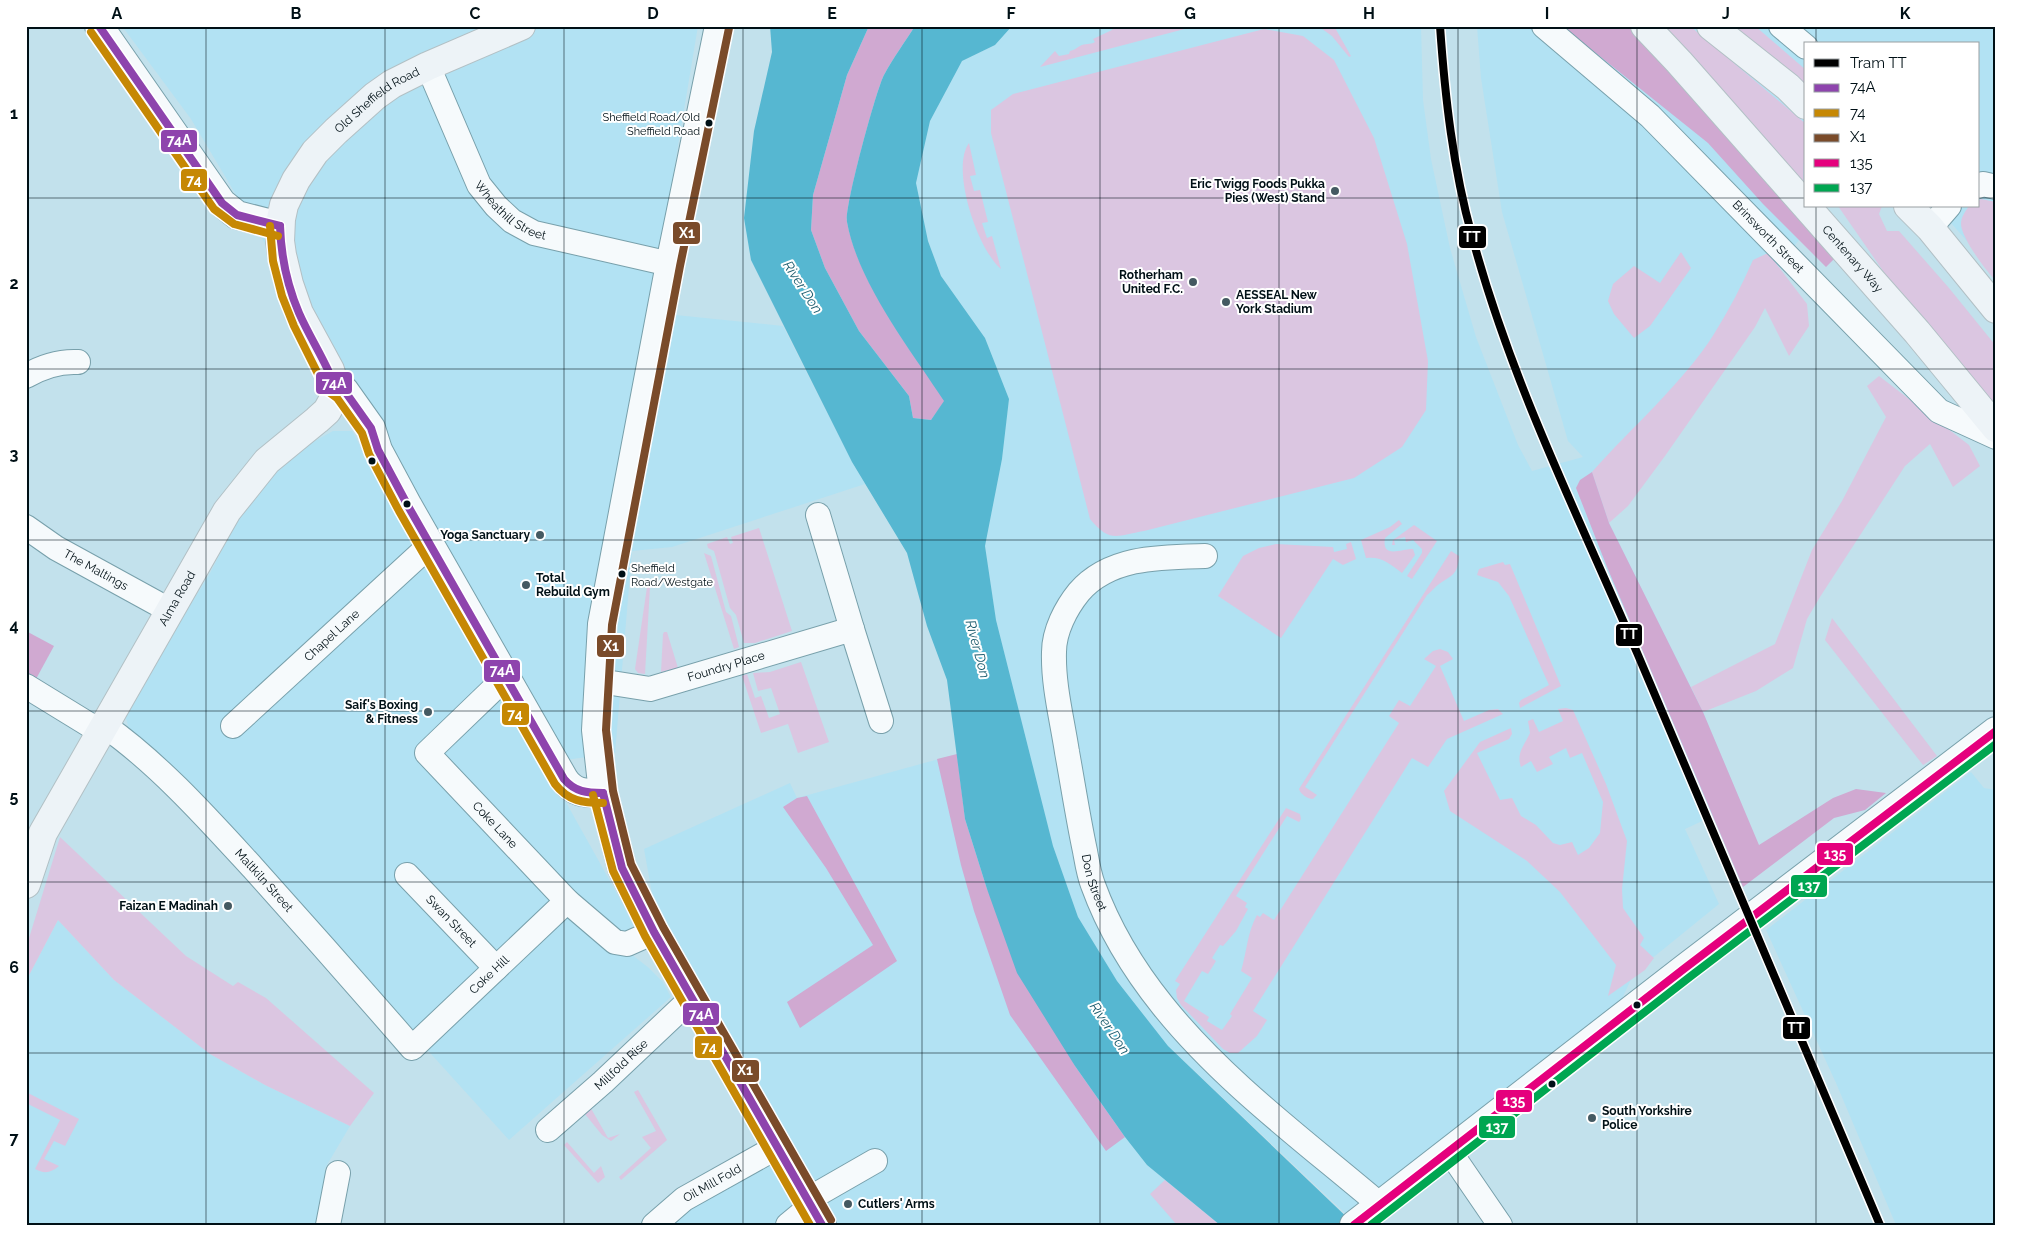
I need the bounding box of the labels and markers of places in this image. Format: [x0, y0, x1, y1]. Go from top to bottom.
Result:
place label: Sheffield Road/Old Sheffield Road [602, 111, 700, 138]
marker: Sheffield Road/Old Sheffield Road [704, 118, 714, 128]
place label: Eric Twigg Foods Pukka Pies (West) Stand [1190, 177, 1325, 205]
marker: Eric Twigg Foods Pukka Pies (West) Stand [1329, 185, 1341, 197]
place label: Rotherham United F.C. [1119, 268, 1183, 296]
marker: Rotherham United F.C. [1187, 276, 1199, 288]
place label: AESSEAL New York Stadium [1236, 288, 1318, 316]
marker: AESSEAL New York Stadium [1220, 296, 1232, 308]
unlabelled marker [367, 456, 377, 466]
unlabelled marker [402, 499, 412, 509]
place label: Yoga Sanctuary [440, 528, 530, 542]
marker: Yoga Sanctuary [534, 529, 546, 541]
place label: Sheffield Road/Westgate [631, 562, 714, 589]
marker: Sheffield Road/Westgate [617, 569, 627, 579]
place label: Total Rebuild Gym [536, 571, 610, 599]
marker: Total Rebuild Gym [520, 579, 532, 591]
place label: Saif's Boxing & Fitness [345, 698, 418, 726]
marker: Saif's Boxing & Fitness [422, 706, 434, 718]
place label: Faizan E Madinah [119, 899, 218, 913]
marker: Faizan E Madinah [222, 900, 234, 912]
unlabelled marker [1632, 1000, 1642, 1010]
unlabelled marker [1547, 1079, 1557, 1089]
place label: South Yorkshire Police [1602, 1104, 1692, 1132]
marker: South Yorkshire Police [1586, 1112, 1598, 1124]
place label: Cutlers' Arms [858, 1197, 935, 1211]
marker: Cutlers' Arms [842, 1198, 854, 1210]

